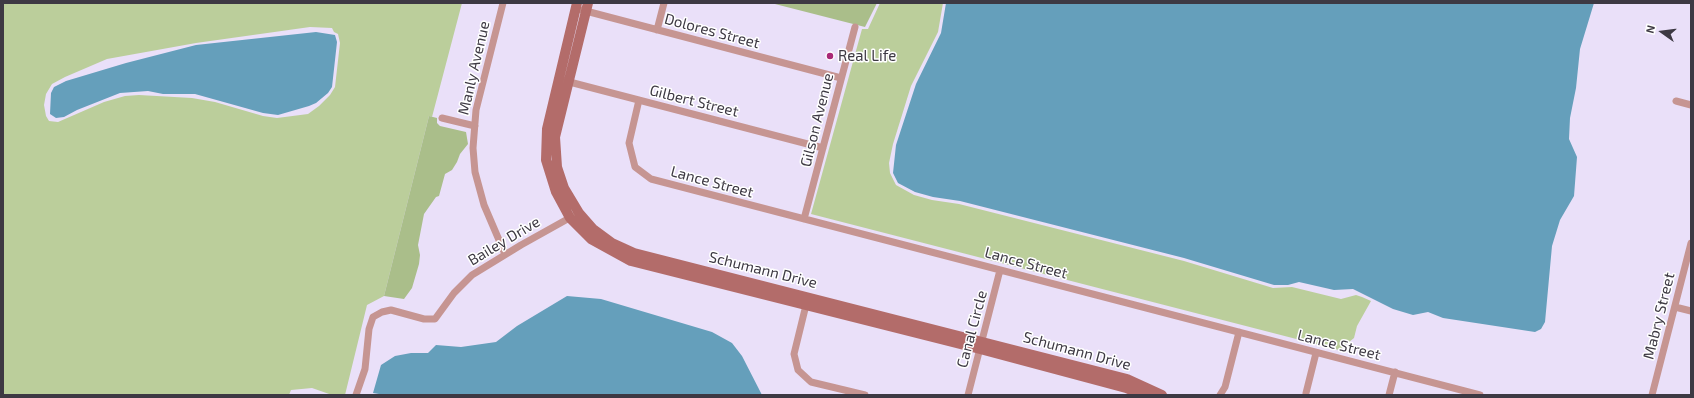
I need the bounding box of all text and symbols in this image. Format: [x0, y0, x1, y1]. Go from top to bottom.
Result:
street label: Dolores Street [662, 10, 762, 52]
north arrow [1642, 12, 1682, 52]
street label: Manly Avenue [454, 19, 494, 117]
text: N [1643, 24, 1657, 34]
place label: Real Life [838, 47, 896, 65]
marker: Real Life [825, 51, 835, 61]
street label: Gilson Avenue [797, 71, 837, 169]
street label: Gilbert Street [648, 81, 740, 121]
street label: Lance Street [669, 162, 755, 202]
street label: Bailey Drive [465, 213, 543, 269]
street label: Lance Street [983, 243, 1069, 283]
street label: Schumann Drive [707, 248, 819, 292]
street label: Mabry Street [1640, 271, 1678, 361]
street label: Canal Circle [953, 288, 991, 370]
street label: Lance Street [1296, 326, 1382, 364]
street label: Schumann Drive [1021, 328, 1133, 374]

